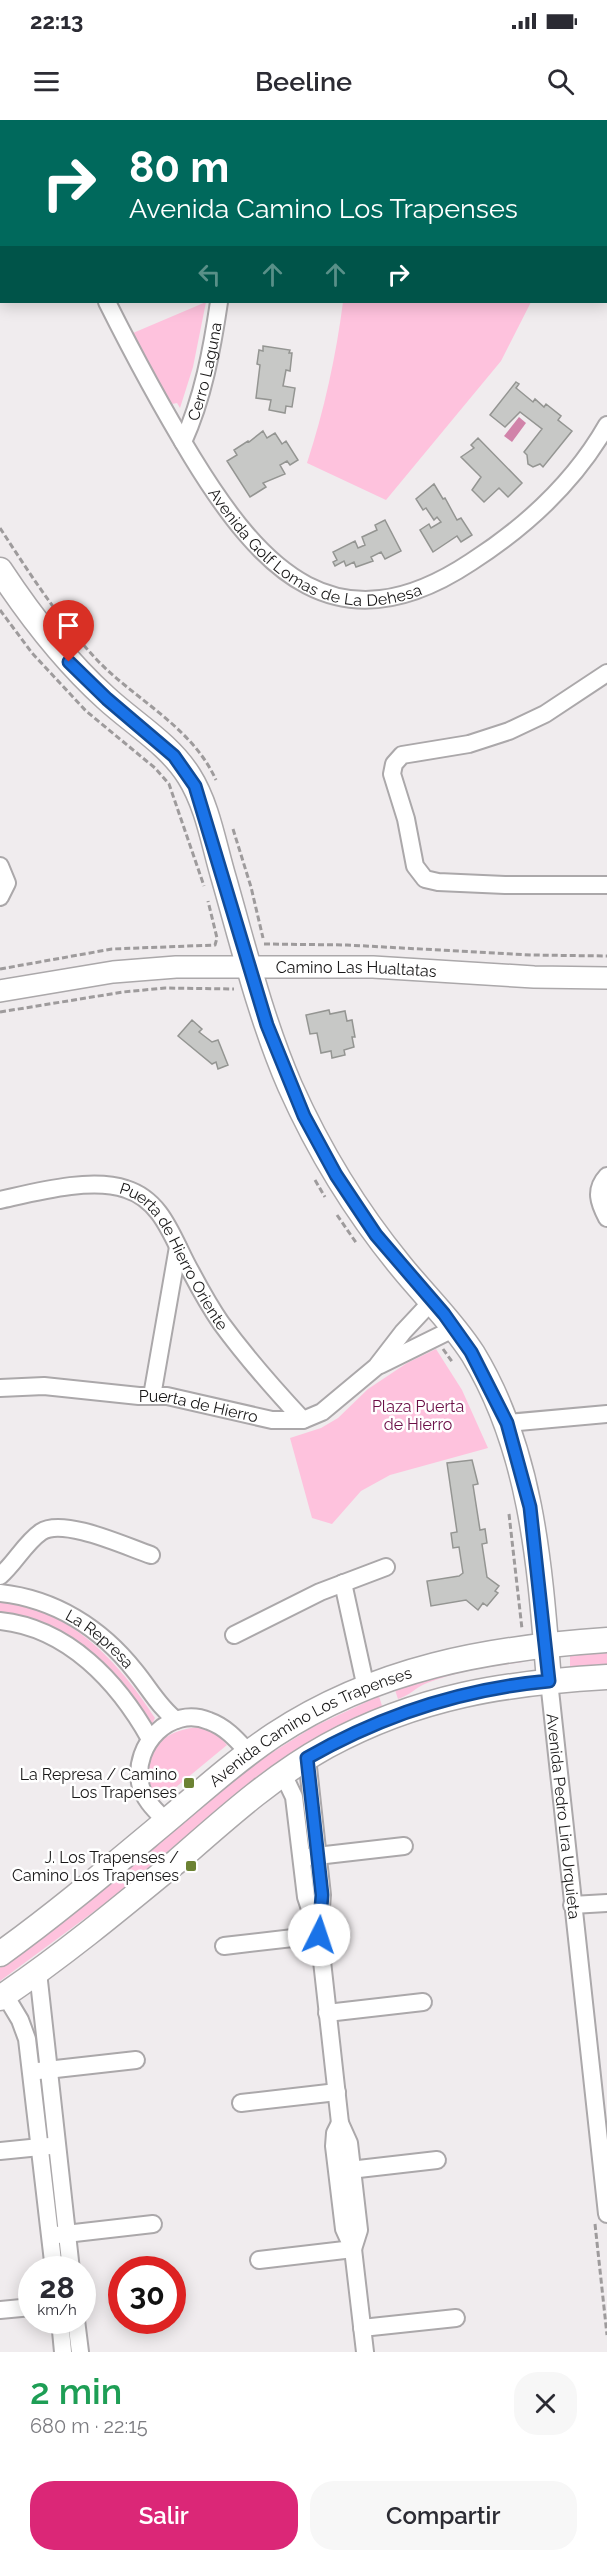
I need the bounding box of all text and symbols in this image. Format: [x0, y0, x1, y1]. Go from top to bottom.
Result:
text: 22:13 [30, 8, 83, 34]
icon: menu [30, 65, 63, 98]
icon: search [544, 65, 577, 98]
text: Beeline [255, 66, 352, 97]
text: 80 m [129, 143, 229, 192]
icon: right [30, 144, 108, 222]
text: Avenida Camino Los Trapenses [129, 193, 518, 224]
icon: left [193, 258, 226, 291]
icon: ahead [256, 258, 289, 291]
icon: ahead [319, 258, 352, 291]
icon: right [382, 258, 415, 291]
street label: Cerro Laguna [183, 321, 225, 423]
street label: Avenida Golf Lomas de La Dehesa [205, 484, 424, 610]
pin [43, 600, 94, 662]
icon: arrive [52, 609, 85, 642]
street label: Camino Las Hualtatas [276, 958, 437, 980]
street label: Puerta de Hierro Oriente [118, 1178, 232, 1334]
street label: Puerta de Hierro [139, 1387, 260, 1426]
park label: Plaza Puerta de Hierro [372, 1397, 464, 1434]
street label: La Represa [63, 1605, 138, 1672]
street label: Avenida Camino Los Trapenses [205, 1663, 414, 1790]
street label: Avenida Pedro Lira Urquieta [543, 1712, 584, 1920]
place label: La Represa / Camino Los Trapenses [20, 1765, 177, 1802]
marker: La Represa / Camino Los Trapenses [182, 1776, 196, 1790]
place label: J. Los Trapenses / Camino Los Trapenses [12, 1848, 179, 1885]
marker: J. Los Trapenses / Camino Los Trapenses [184, 1859, 198, 1873]
position arrow [287, 1903, 351, 1967]
speed limit sign: 30 [108, 2256, 186, 2334]
text: 28 [39, 2270, 75, 2305]
text: km/h [37, 2301, 77, 2319]
text: 2 min [30, 2370, 122, 2412]
button: close [514, 2372, 577, 2435]
text: 680 m · 22:15 [30, 2414, 148, 2438]
button: Salir [30, 2481, 298, 2550]
button: Compartir [310, 2481, 577, 2550]

